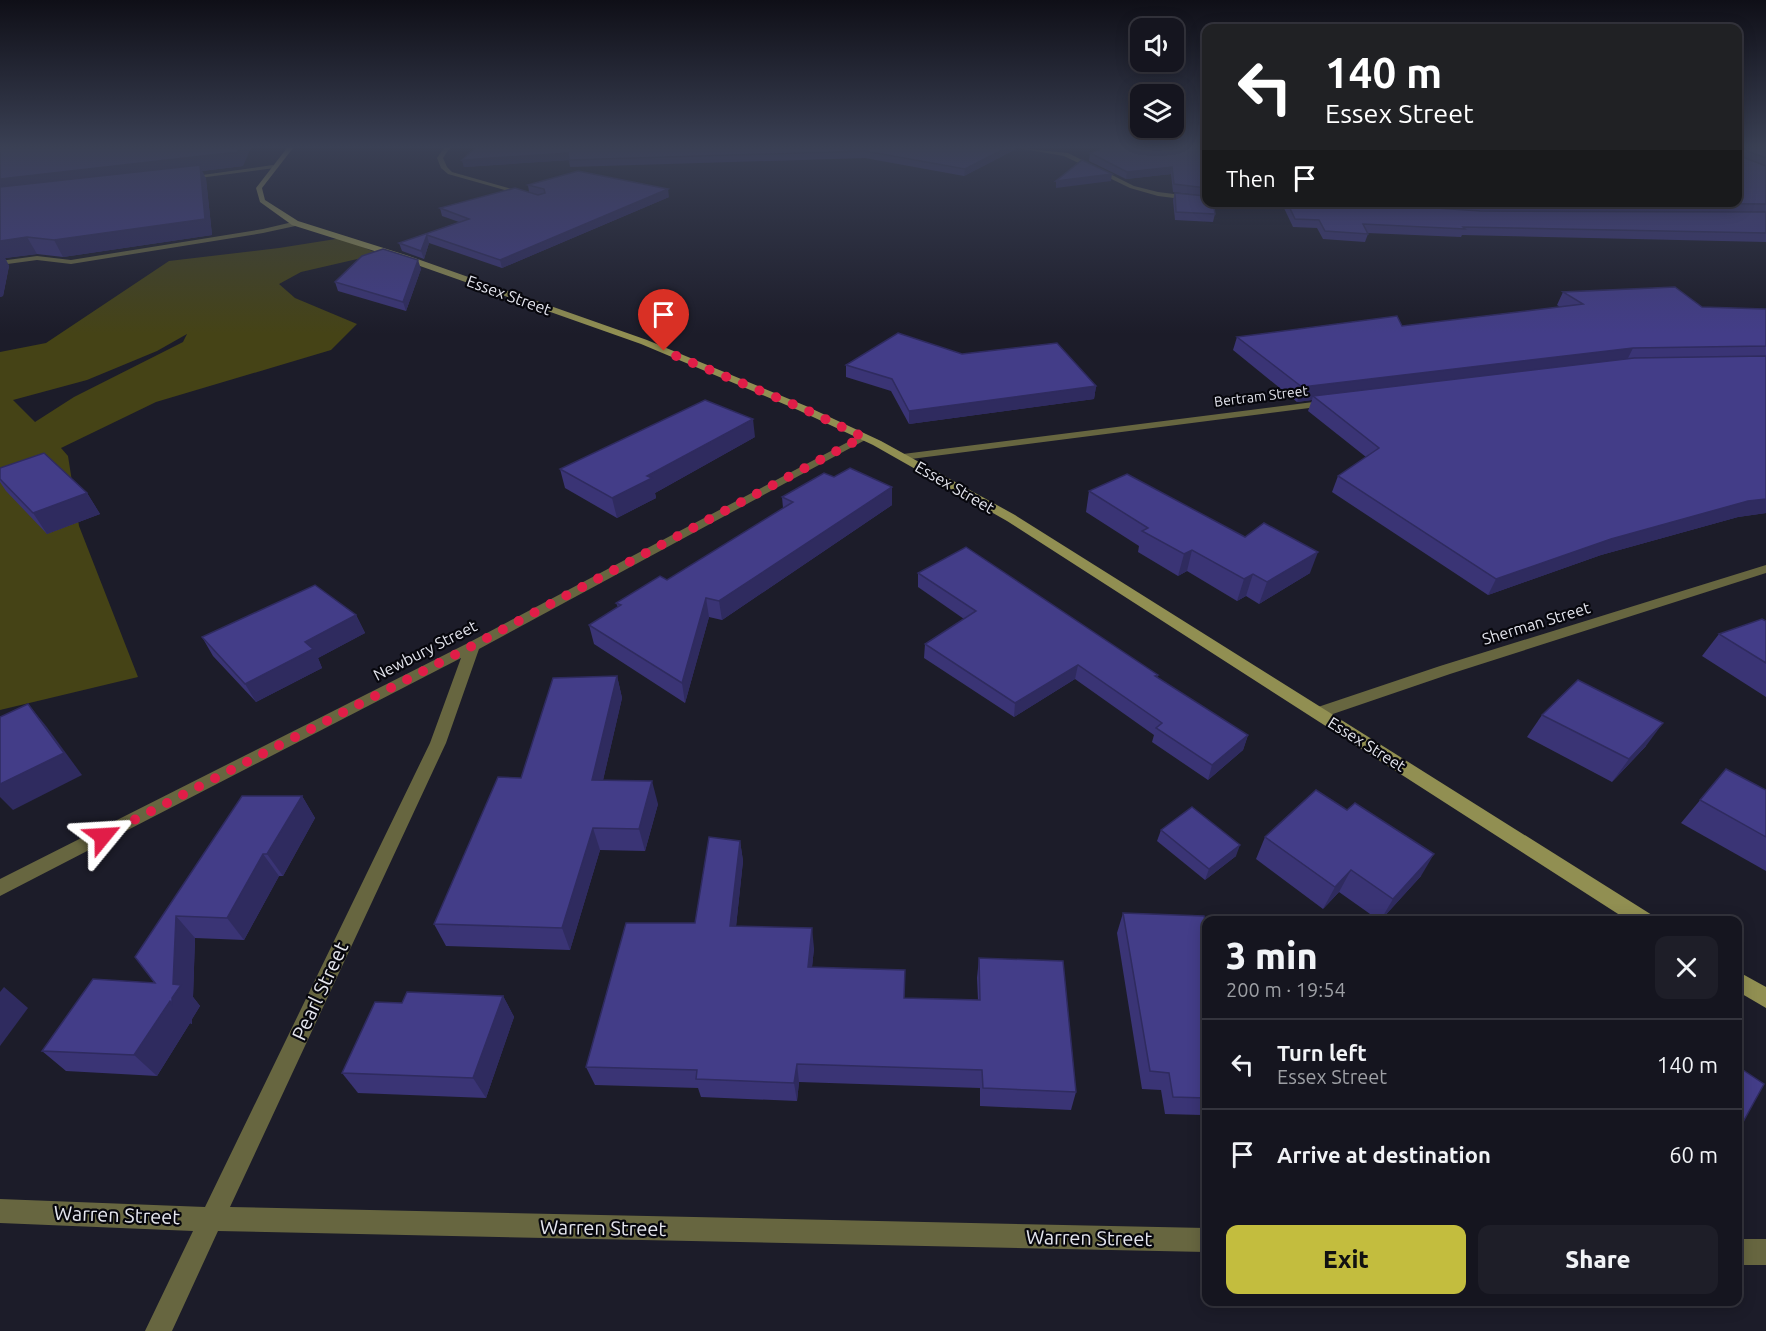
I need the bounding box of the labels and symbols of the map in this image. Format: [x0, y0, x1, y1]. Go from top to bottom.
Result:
street label: Essex Street [465, 271, 554, 319]
pin [638, 289, 689, 351]
street label: Bertram Street [1213, 382, 1309, 410]
street label: Essex Street [912, 457, 998, 517]
street label: Sherman Street [1480, 598, 1593, 648]
street label: Newbury Street [370, 616, 480, 684]
street label: Essex Street [1325, 713, 1410, 775]
position arrow [71, 804, 135, 868]
street label: Pearl Street [287, 938, 352, 1044]
street label: Warren Street [53, 1201, 181, 1228]
street label: Warren Street [540, 1215, 667, 1240]
street label: Warren Street [1026, 1225, 1153, 1250]

